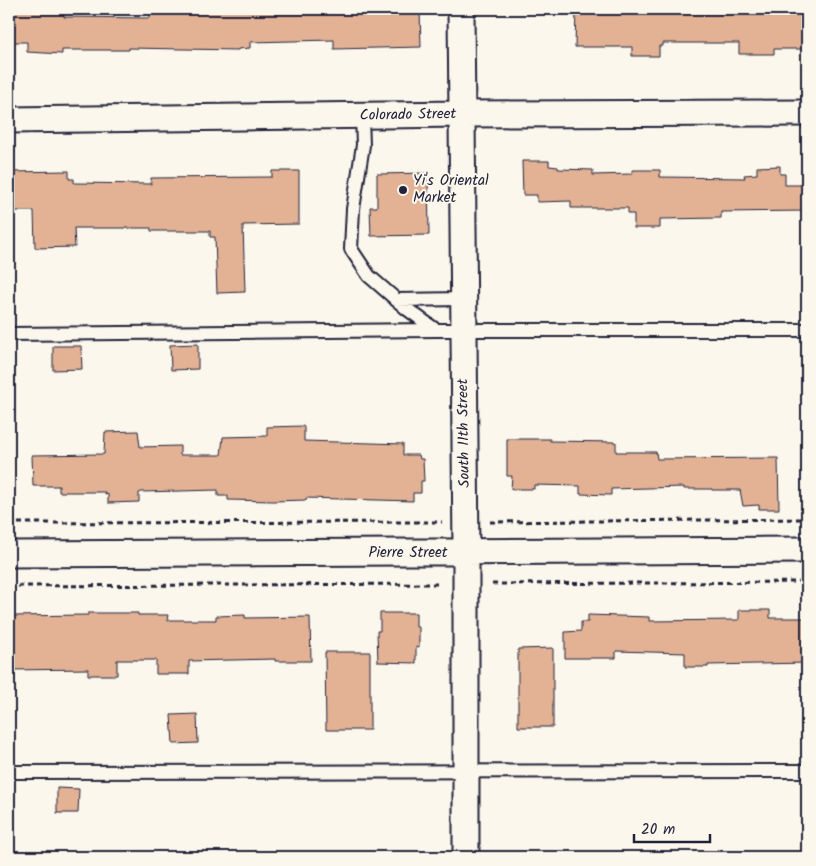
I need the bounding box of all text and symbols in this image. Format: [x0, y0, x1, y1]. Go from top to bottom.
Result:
street label: Colorado Street [360, 102, 457, 128]
place label: Yi's Oriental Market [413, 169, 489, 210]
marker: Yi's Oriental Market [397, 184, 409, 196]
street label: South 11th Street [451, 378, 477, 488]
street label: Pierre Street [368, 541, 448, 565]
scale bar [634, 811, 710, 843]
text: 20 m [641, 818, 675, 842]

